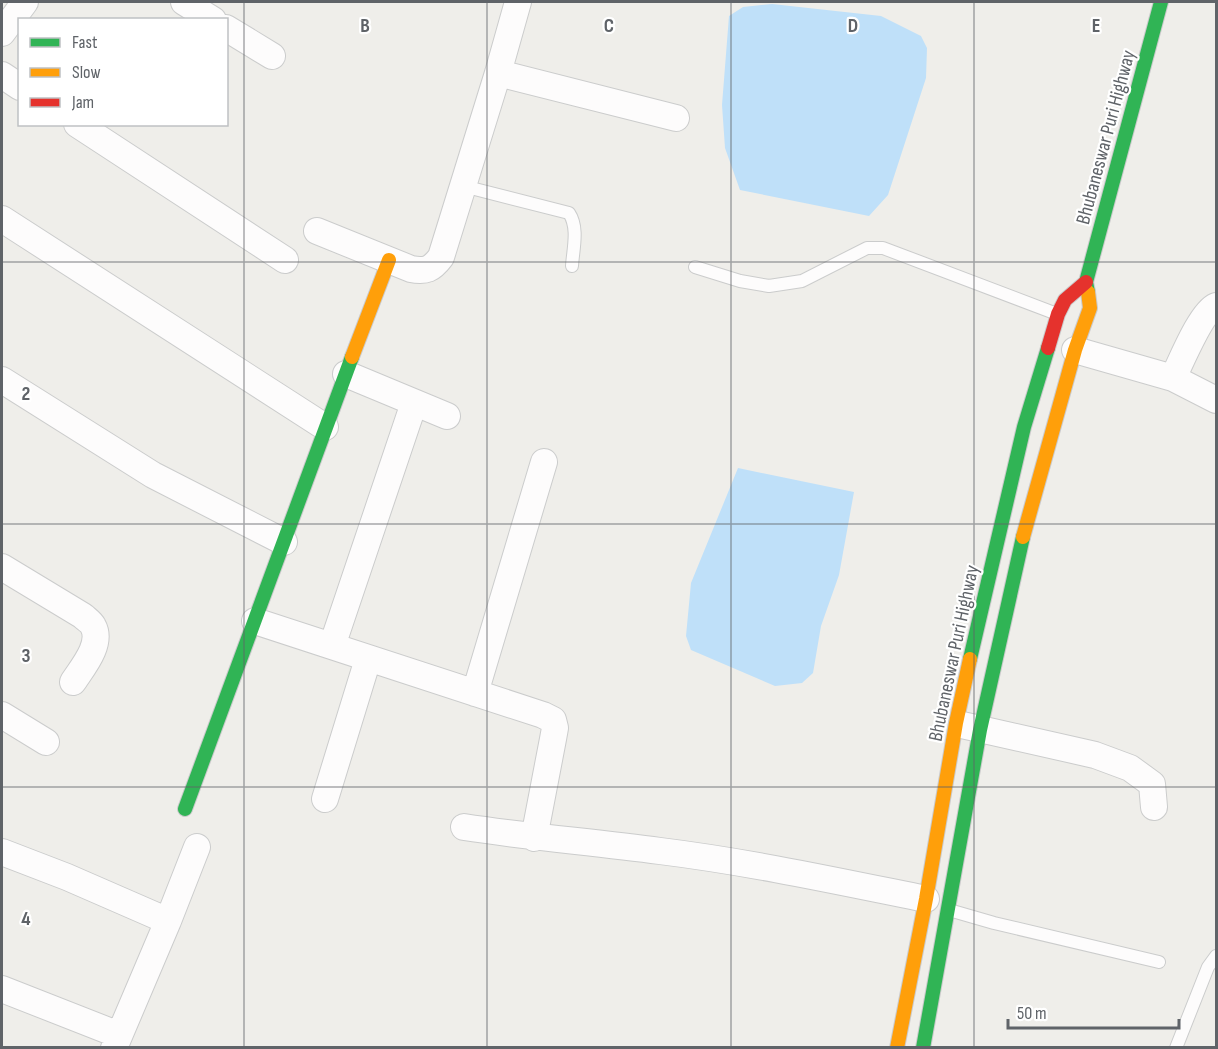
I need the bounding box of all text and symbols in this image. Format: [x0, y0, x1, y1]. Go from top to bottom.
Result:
text: B [360, 14, 370, 38]
text: C [604, 14, 614, 38]
text: D [848, 14, 858, 38]
text: E [1092, 14, 1100, 38]
legend [18, 18, 228, 126]
text: Fast [72, 32, 98, 53]
street label: Bhubaneswar Puri Highway [1071, 47, 1141, 227]
text: Slow [72, 62, 101, 83]
text: Jam [71, 92, 94, 113]
text: 2 [22, 382, 30, 406]
street label: Bhubaneswar Puri Highway [924, 563, 984, 743]
text: 3 [22, 644, 31, 668]
text: 4 [21, 907, 31, 931]
scale bar [1008, 992, 1179, 1030]
text: 50 m [1017, 1003, 1047, 1024]

